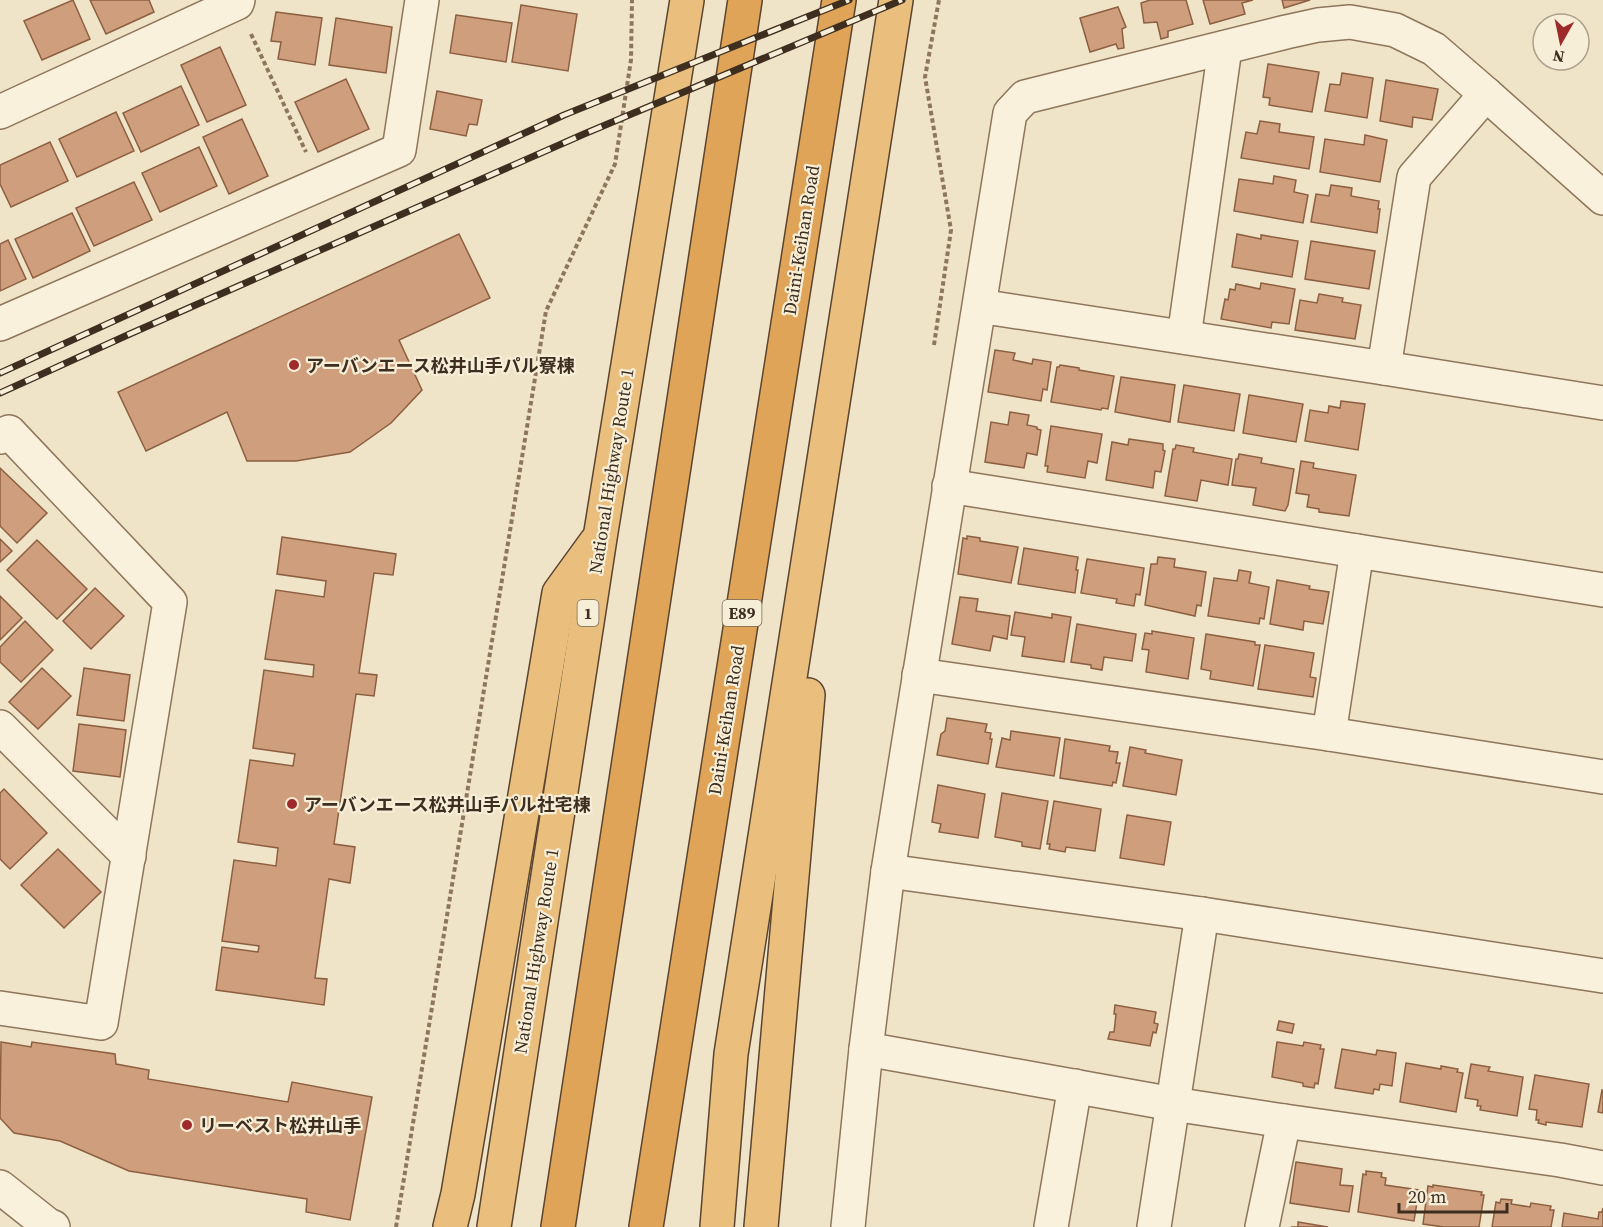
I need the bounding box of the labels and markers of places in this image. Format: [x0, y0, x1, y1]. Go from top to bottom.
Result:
place label: アーバンエース松井山手パル寮棟 [306, 353, 575, 378]
marker: アーバンエース松井山手パル寮棟 [287, 358, 301, 372]
place label: アーバンエース松井山手パル社宅棟 [304, 792, 591, 817]
marker: アーバンエース松井山手パル社宅棟 [285, 797, 299, 811]
place label: リーベスト松井山手 [199, 1113, 361, 1138]
marker: リーベスト松井山手 [180, 1118, 194, 1132]

